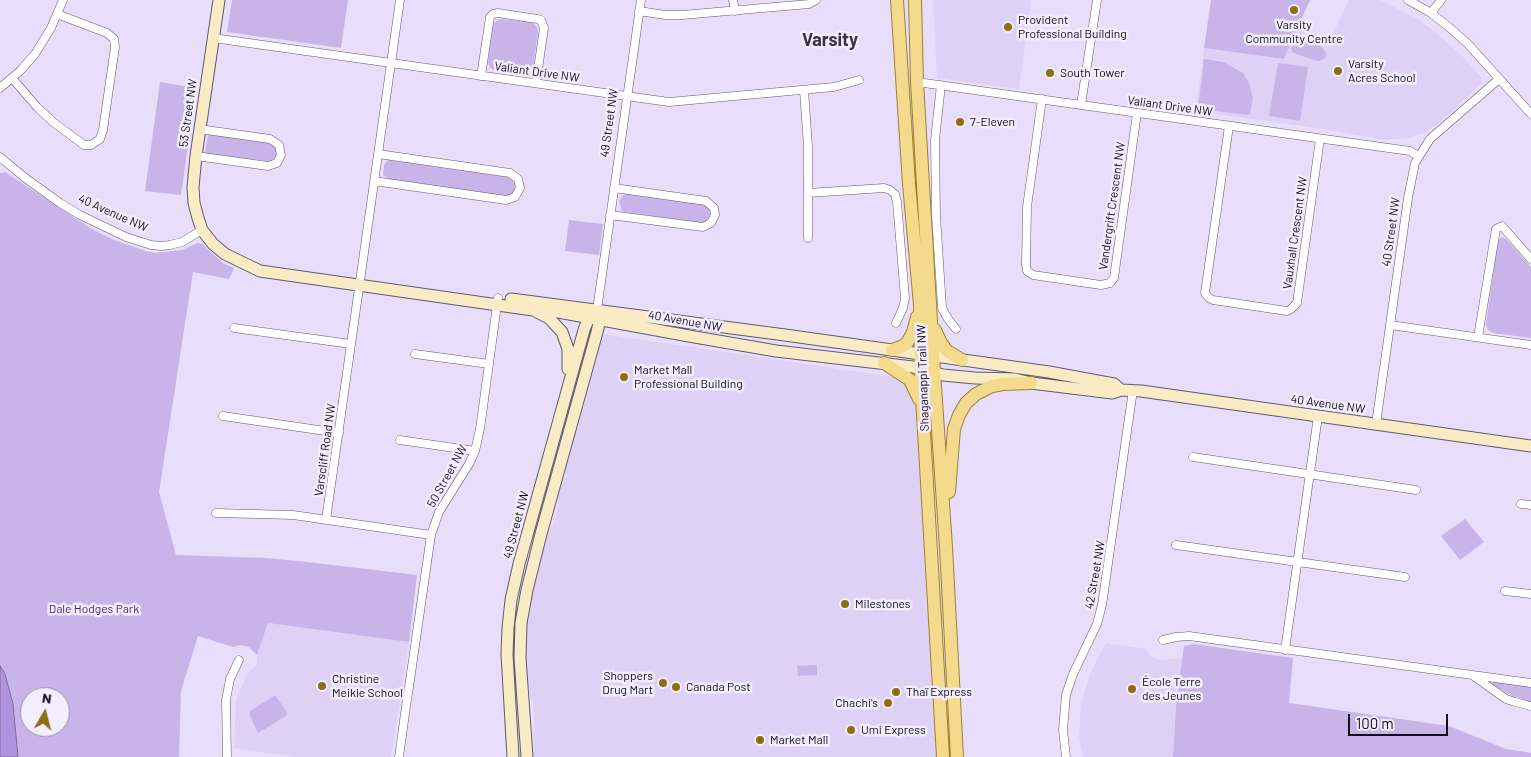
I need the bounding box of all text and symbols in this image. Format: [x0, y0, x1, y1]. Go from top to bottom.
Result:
marker: Varsity Community Centre [1288, 4, 1300, 16]
place label: Provident Professional Building [1018, 13, 1127, 41]
place label: Varsity Community Centre [1245, 18, 1343, 46]
marker: Provident Professional Building [1002, 21, 1014, 33]
district label: Varsity [802, 29, 858, 51]
place label: Varsity Acres School [1348, 57, 1416, 85]
street label: Valiant Drive NW [494, 59, 580, 85]
marker: Varsity Acres School [1332, 65, 1344, 77]
place label: South Tower [1060, 66, 1125, 80]
marker: South Tower [1044, 67, 1056, 79]
street label: 53 Street NW [176, 78, 200, 148]
street label: 49 Street NW [597, 88, 621, 158]
street label: Valiant Drive NW [1127, 93, 1213, 119]
place label: 7-Eleven [970, 115, 1015, 129]
marker: 7-Eleven [954, 116, 966, 128]
street label: Vandergrift Crescent NW [1096, 141, 1128, 271]
street label: Vauxhall Crescent NW [1280, 176, 1310, 290]
street label: 40 Avenue NW [76, 191, 150, 235]
street label: 40 Street NW [1379, 197, 1403, 267]
street label: 40 Avenue NW [647, 307, 723, 335]
street label: Shaganappi Trail NW [914, 324, 932, 432]
place label: Market Mall Professional Building [634, 363, 743, 391]
marker: Market Mall Professional Building [618, 371, 630, 383]
street label: 40 Avenue NW [1290, 392, 1366, 416]
street label: Varscliff Road NW [311, 403, 339, 497]
street label: 50 Street NW [424, 442, 470, 510]
street label: 49 Street NW [500, 490, 532, 560]
street label: 42 Street NW [1082, 540, 1108, 610]
place label: Milestones [855, 597, 911, 611]
marker: Milestones [839, 598, 851, 610]
park label: Dale Hodges Park [49, 602, 139, 616]
place label: Shoppers Drug Mart [602, 669, 653, 697]
place label: Christine Meikle School [332, 672, 403, 700]
place label: École Terre des Jeunes [1142, 675, 1201, 703]
marker: Shoppers Drug Mart [657, 677, 669, 689]
marker: Christine Meikle School [316, 680, 328, 692]
place label: Canada Post [686, 680, 751, 694]
marker: Canada Post [670, 681, 682, 693]
marker: École Terre des Jeunes [1126, 683, 1138, 695]
place label: Thaï Express [906, 685, 972, 699]
marker: Thaï Express [890, 686, 902, 698]
north arrow [20, 687, 70, 737]
text: N [41, 689, 53, 707]
place label: Chachi's [835, 696, 878, 710]
marker: Chachi's [882, 697, 894, 709]
scale bar [1351, 704, 1451, 736]
text: 100 m [1356, 714, 1394, 732]
place label: Umi Express [861, 723, 926, 737]
marker: Umi Express [845, 724, 857, 736]
place label: Market Mall [770, 733, 828, 747]
marker: Market Mall [754, 734, 766, 746]

